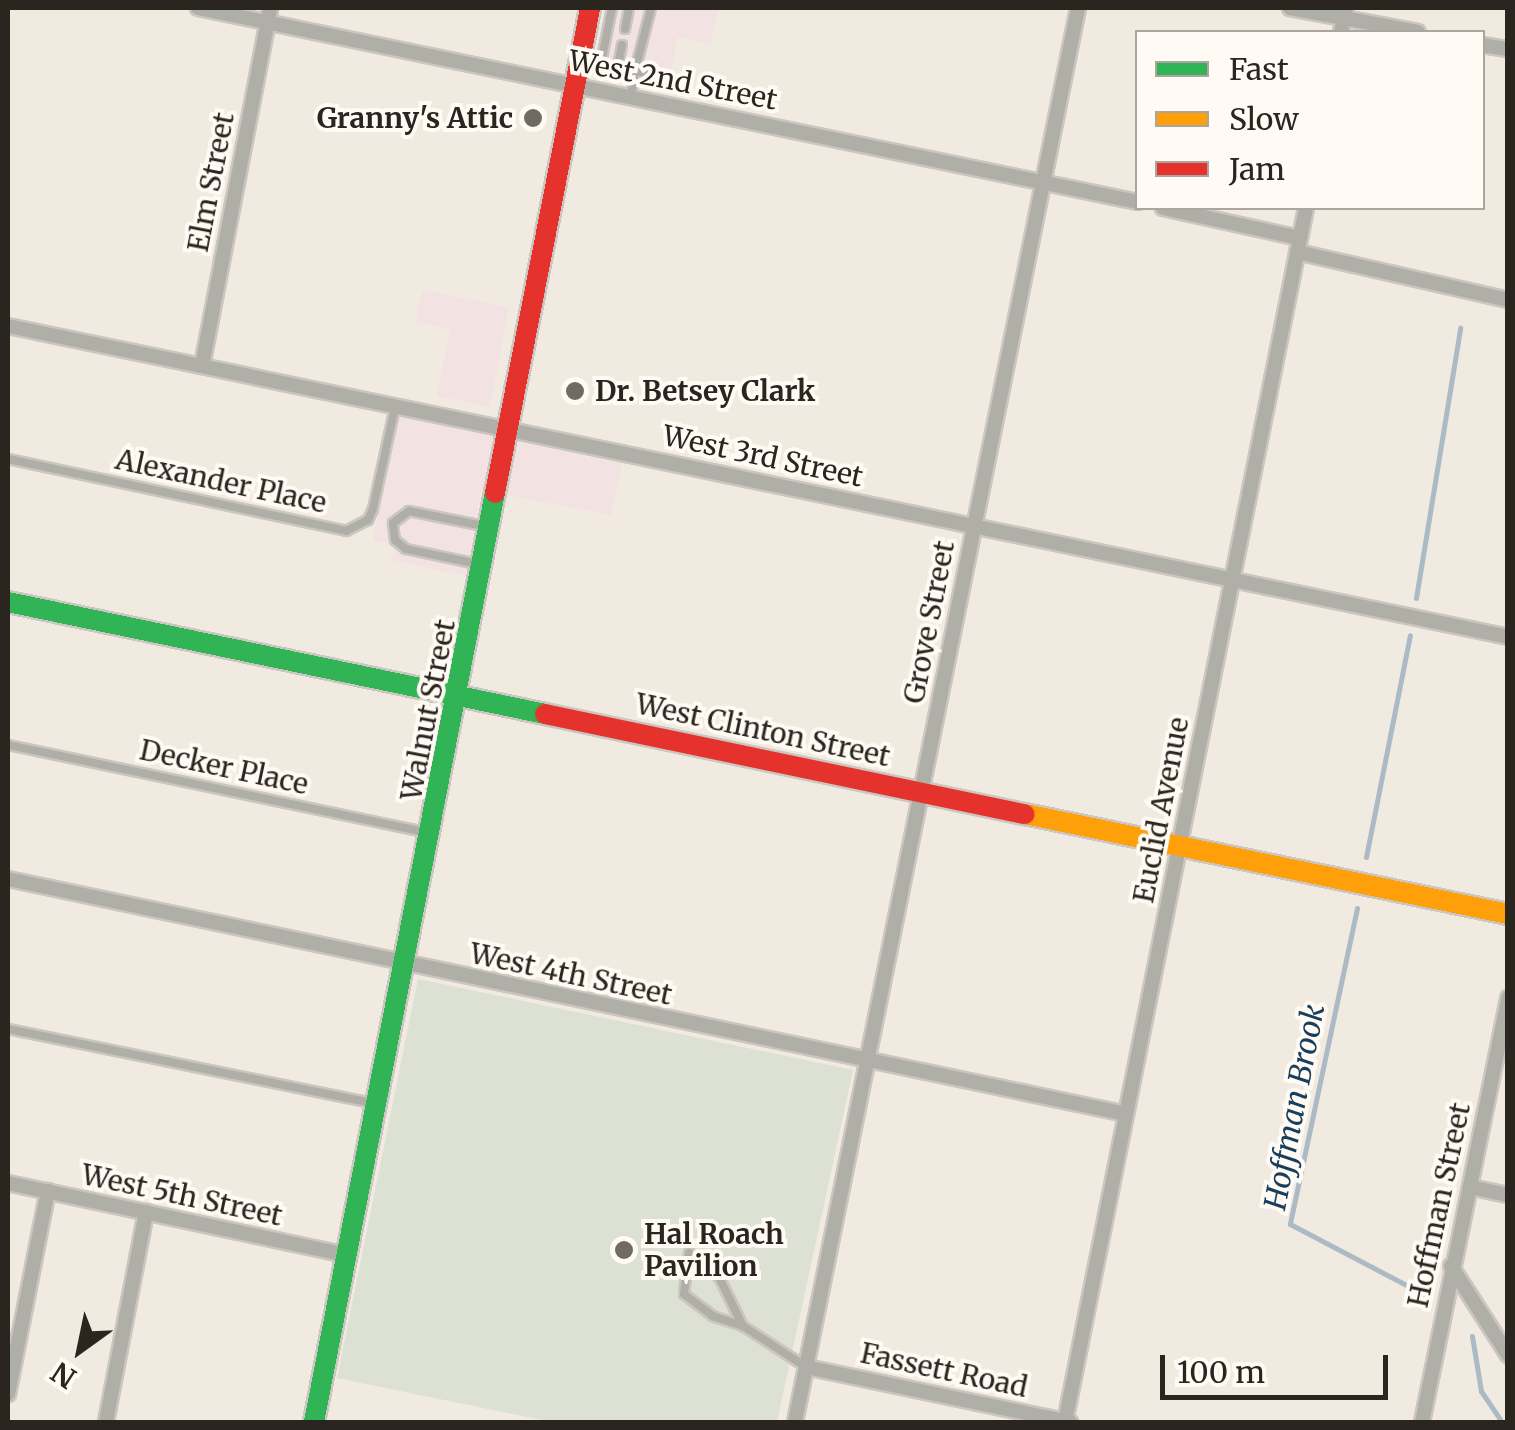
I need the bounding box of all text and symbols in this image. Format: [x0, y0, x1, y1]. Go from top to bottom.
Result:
legend [1135, 30, 1485, 210]
street label: West 2nd Street [566, 43, 780, 117]
text: Fast [1229, 50, 1289, 88]
text: Slow [1229, 100, 1299, 138]
place label: Granny's Attic [317, 101, 513, 135]
marker: Granny's Attic [522, 107, 544, 129]
street label: Elm Street [181, 109, 241, 255]
text: Jam [1229, 150, 1285, 188]
place label: Dr. Betsey Clark [595, 374, 815, 408]
marker: Dr. Betsey Clark [564, 380, 586, 402]
street label: West 3rd Street [660, 418, 866, 494]
street label: Alexander Place [113, 442, 329, 520]
street label: Grove Street [897, 538, 961, 706]
street label: Walnut Street [394, 617, 462, 803]
street label: West Clinton Street [633, 687, 893, 773]
street label: Euclid Avenue [1127, 714, 1195, 906]
street label: Decker Place [137, 733, 311, 801]
street label: West 4th Street [467, 936, 675, 1012]
water label: Hoffman Brook [1256, 1001, 1332, 1213]
street label: Hoffman Street [1401, 1100, 1477, 1310]
street label: West 5th Street [79, 1157, 285, 1233]
place label: Hal Roach Pavilion [644, 1217, 784, 1283]
marker: Hal Roach Pavilion [613, 1239, 635, 1261]
north arrow [30, 1300, 130, 1400]
scale bar [1165, 1335, 1392, 1397]
street label: Fassett Road [857, 1336, 1031, 1404]
text: 100 m [1177, 1353, 1265, 1391]
text: N [45, 1354, 83, 1396]

